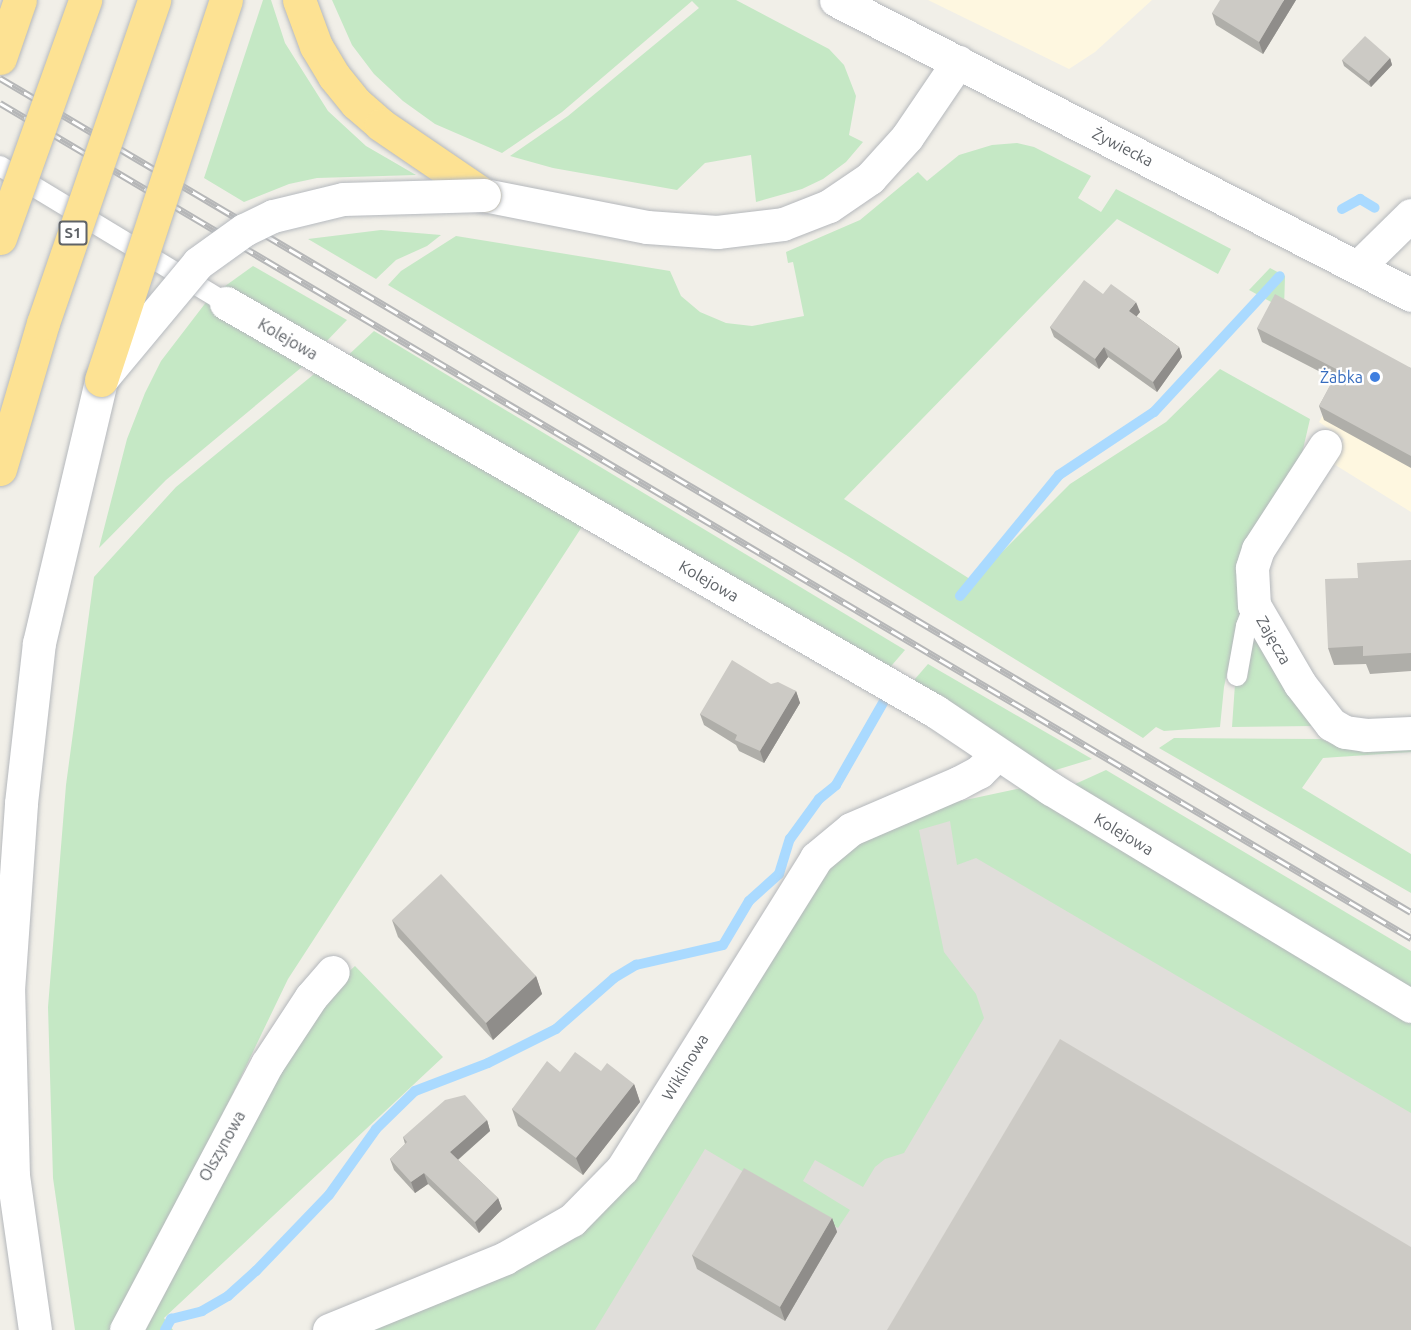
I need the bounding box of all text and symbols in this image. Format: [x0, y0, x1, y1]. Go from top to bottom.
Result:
street label: Żywiecka [1089, 124, 1157, 170]
road number: S1 [58, 221, 88, 245]
street label: Kolejowa [255, 314, 321, 364]
place label: Żabka [1320, 367, 1363, 387]
marker: Żabka [1368, 370, 1382, 384]
street label: Kolejowa [676, 556, 742, 606]
street label: Zajęcza [1252, 612, 1296, 668]
street label: Kolejowa [1091, 809, 1157, 859]
street label: Wiklinowa [658, 1030, 712, 1104]
street label: Olszynowa [195, 1107, 249, 1185]

